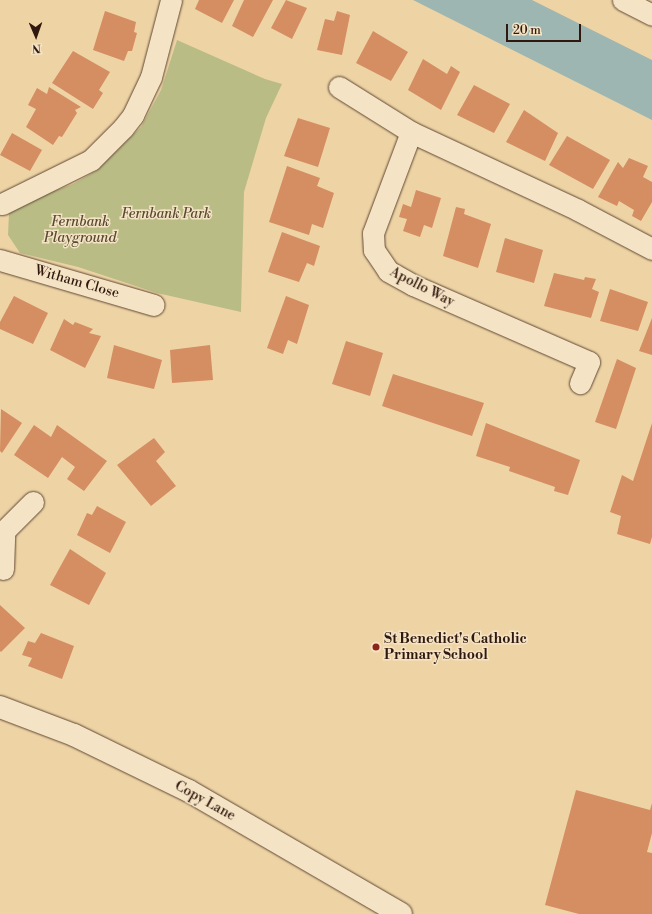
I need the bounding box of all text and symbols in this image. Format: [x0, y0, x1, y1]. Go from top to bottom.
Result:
north arrow [16, 16, 56, 56]
scale bar [508, 16, 583, 42]
text: 20 m [513, 23, 541, 38]
text: N [32, 41, 41, 55]
park label: Fernbank Park [121, 206, 211, 222]
park label: Fernbank Playground [44, 214, 116, 246]
street label: Witham Close [33, 262, 121, 302]
street label: Apollo Way [387, 264, 457, 310]
place label: St Benedict's Catholic Primary School [384, 631, 527, 664]
marker: St Benedict's Catholic Primary School [371, 642, 381, 652]
street label: Copy Lane [172, 777, 238, 825]

